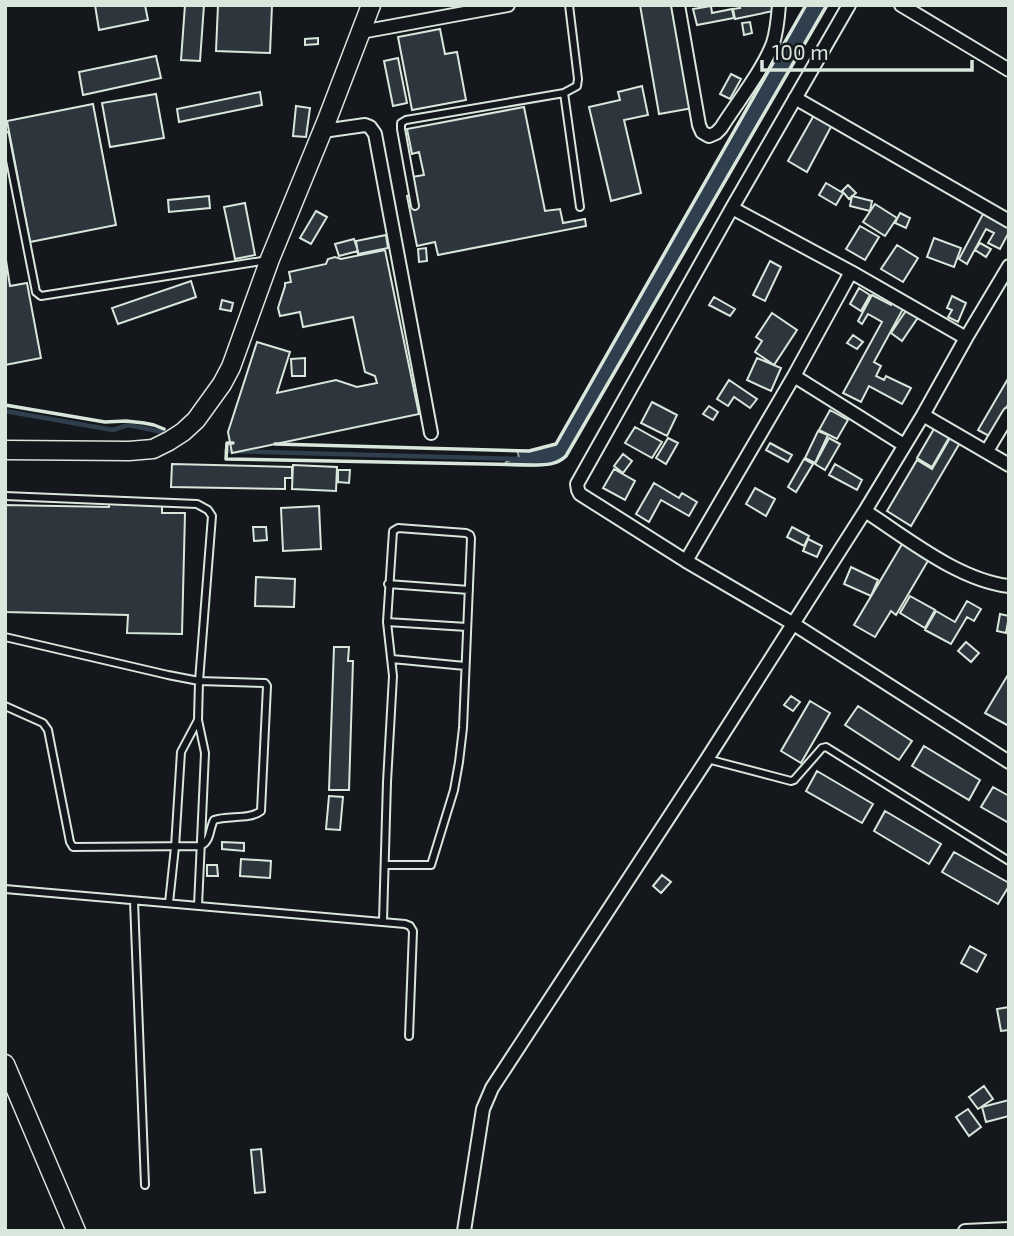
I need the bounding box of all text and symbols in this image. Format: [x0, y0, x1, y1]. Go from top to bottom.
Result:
scale bar [762, 28, 972, 72]
text: 100 m [772, 39, 829, 64]

